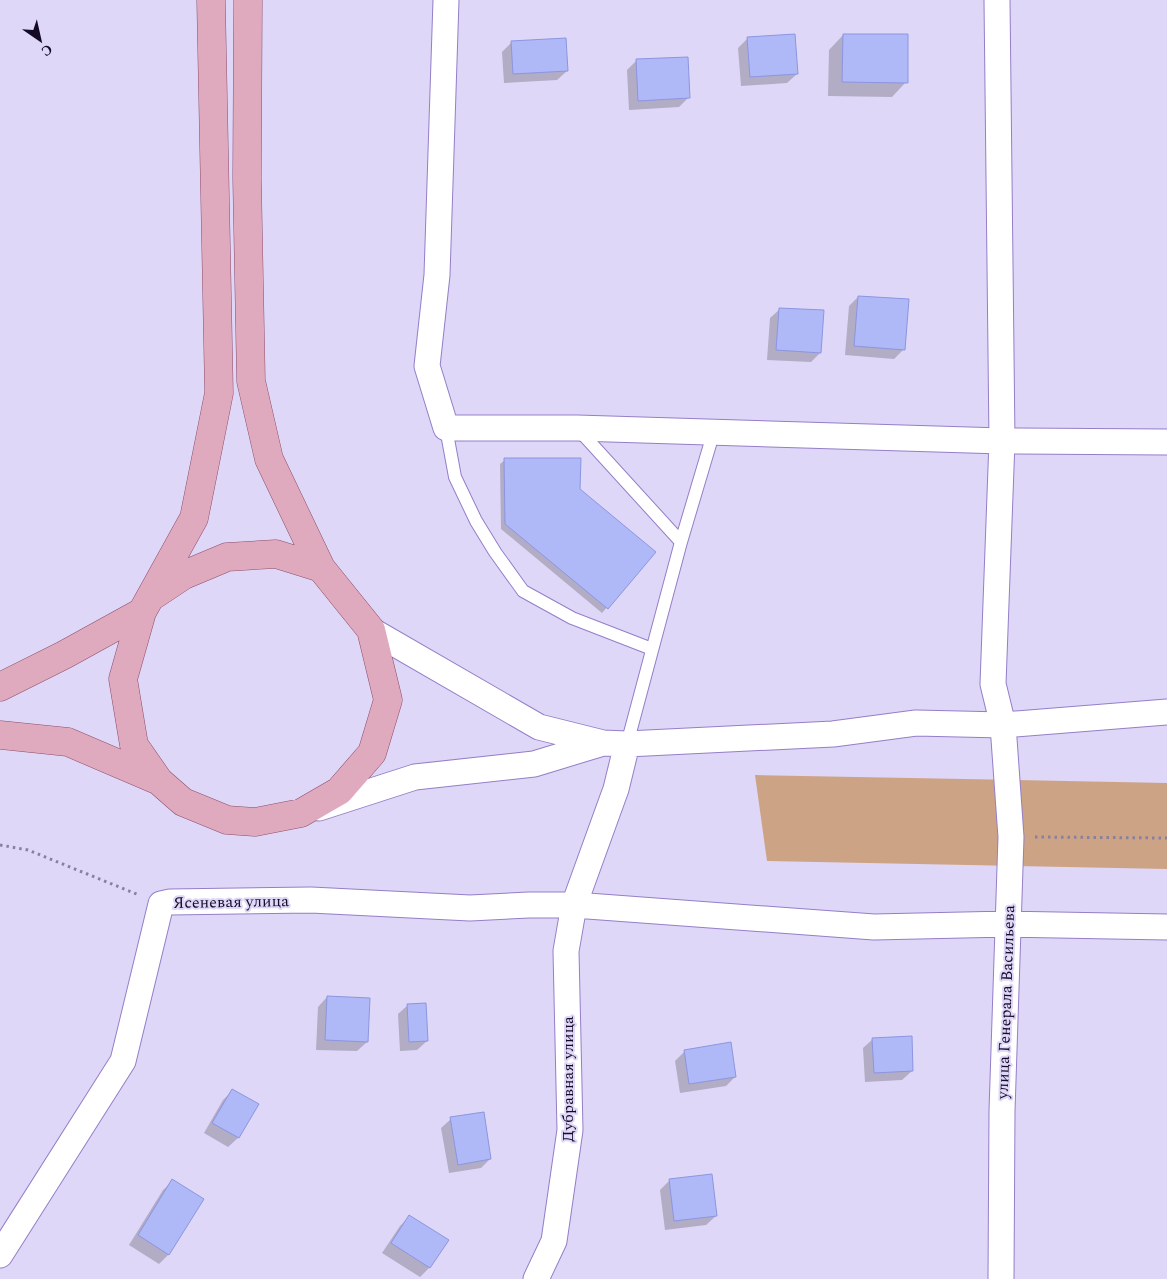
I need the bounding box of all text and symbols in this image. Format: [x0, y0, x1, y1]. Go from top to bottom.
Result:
north arrow [15, 15, 65, 65]
text: С [37, 39, 57, 62]
street label: Ясеневая улица [173, 889, 289, 915]
street label: улица Генерала Васильева [991, 904, 1021, 1101]
street label: Дубравная улица [556, 1016, 580, 1142]

